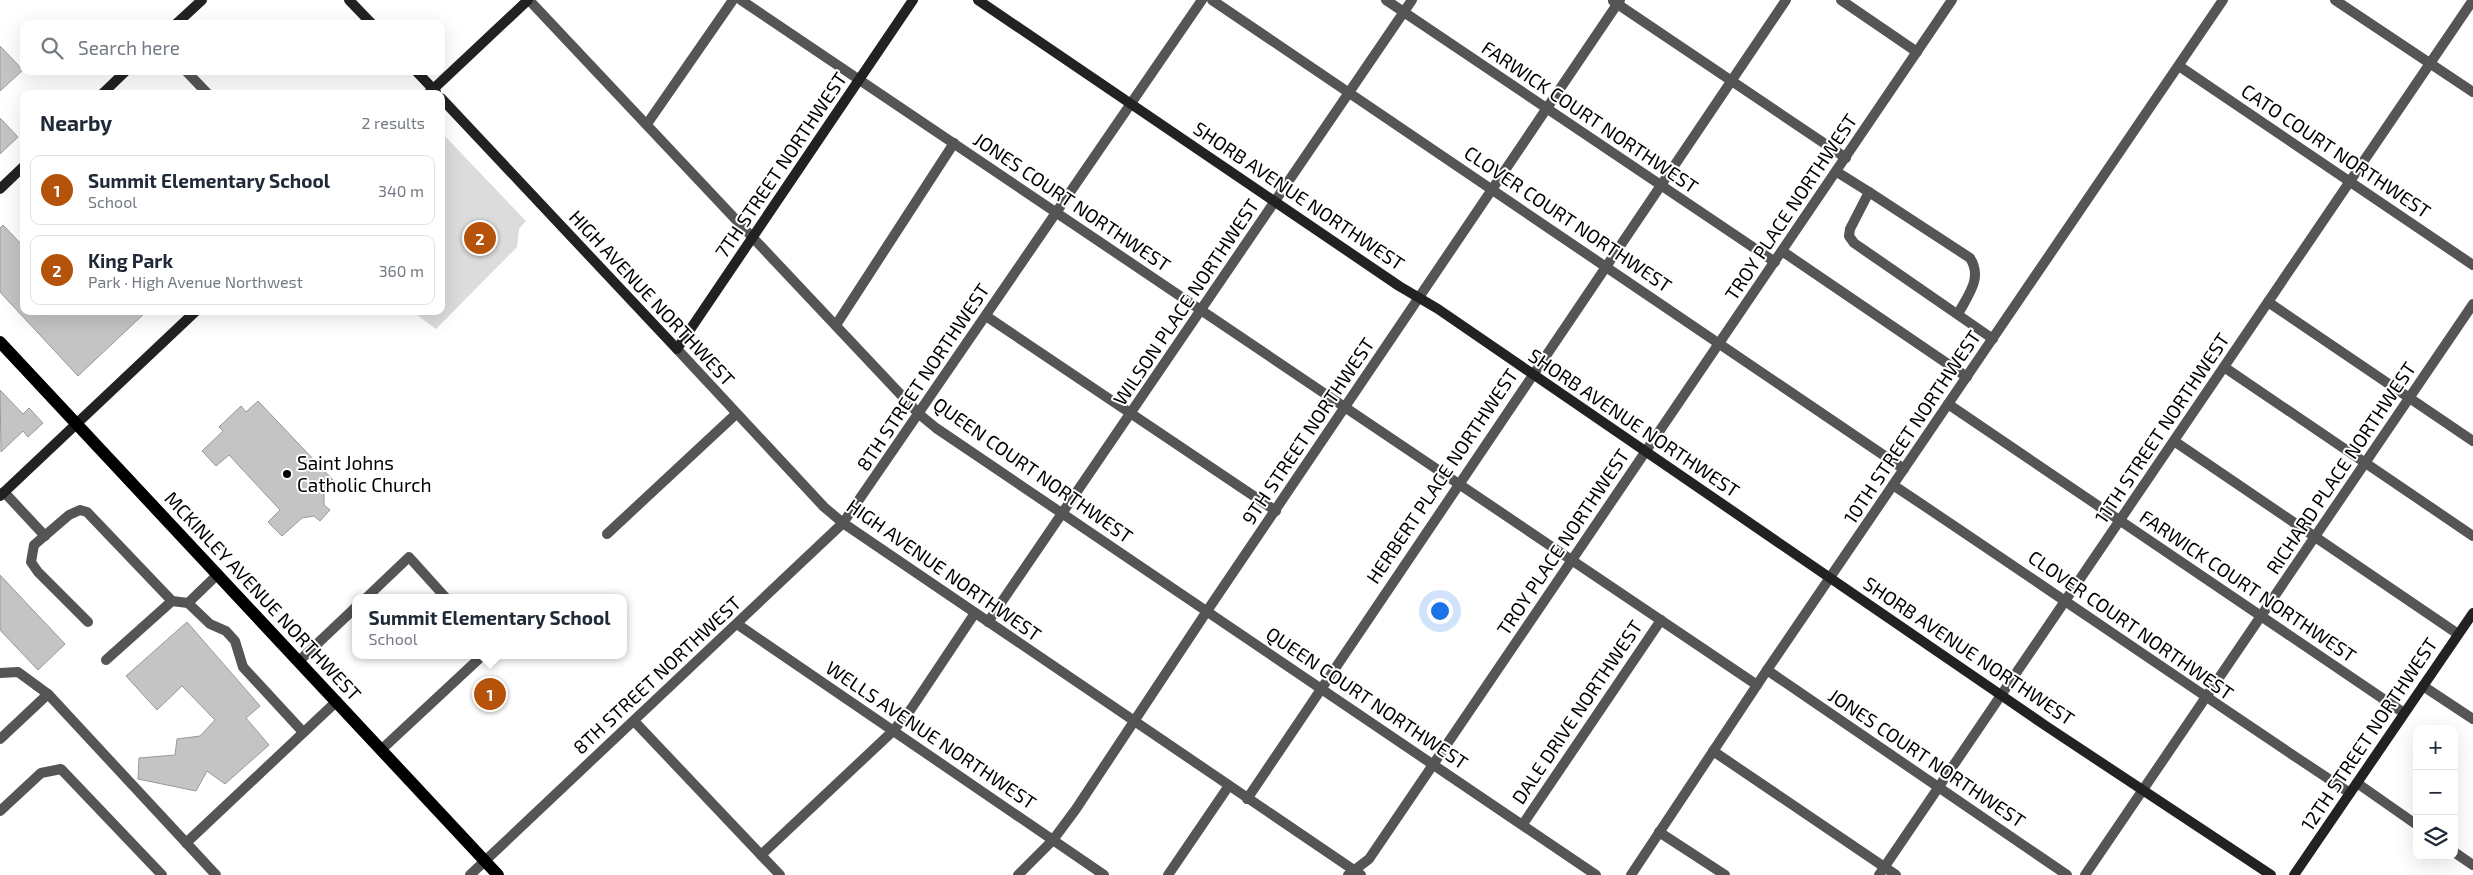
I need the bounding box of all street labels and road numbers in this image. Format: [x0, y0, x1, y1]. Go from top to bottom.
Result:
street label: FARWICK COURT NORTHWEST [1478, 35, 1703, 198]
street label: 7TH STREET NORTHWEST [710, 68, 851, 262]
street label: CATO COURT NORTHWEST [2237, 79, 2435, 223]
street label: TROY PLACE NORTHWEST [1720, 109, 1862, 304]
street label: SHORB AVENUE NORTHWEST [1189, 116, 1409, 275]
street label: JONES COURT NORTHWEST [970, 127, 1175, 276]
street label: CLOVER COURT NORTHWEST [1460, 141, 1676, 297]
street label: WILSON PLACE NORTHWEST [1108, 194, 1263, 409]
street label: HIGH AVENUE NORTHWEST [565, 205, 740, 390]
street label: 8TH STREET NORTHWEST [851, 279, 994, 475]
street label: 10TH STREET NORTHWEST [1838, 326, 1985, 528]
street label: 11TH STREET NORTHWEST [2089, 328, 2234, 527]
street label: 9TH STREET NORTHWEST [1237, 333, 1379, 528]
street label: SHORB AVENUE NORTHWEST [1524, 343, 1744, 502]
street label: RICHARD PLACE NORTHWEST [2261, 357, 2420, 578]
street label: HERBERT PLACE NORTHWEST [1361, 364, 1522, 587]
street label: QUEEN COURT NORTHWEST [929, 392, 1137, 547]
street label: TROY PLACE NORTHWEST [1492, 444, 1634, 639]
street label: MCKINLEY AVENUE NORTHWEST [160, 486, 366, 705]
street label: HIGH AVENUE NORTHWEST [843, 494, 1046, 646]
street label: FARWICK COURT NORTHWEST [2136, 504, 2361, 667]
street label: CLOVER COURT NORTHWEST [2024, 545, 2238, 704]
street label: SHORB AVENUE NORTHWEST [1859, 571, 2079, 730]
street label: 8TH STREET NORTHWEST [568, 591, 745, 758]
street label: DALE DRIVE NORTHWEST [1507, 616, 1647, 808]
street label: QUEEN COURT NORTHWEST [1262, 621, 1473, 774]
street label: 12TH STREET NORTHWEST [2295, 633, 2442, 834]
street label: WELLS AVENUE NORTHWEST [822, 656, 1041, 814]
street label: JONES COURT NORTHWEST [1825, 683, 2030, 832]

